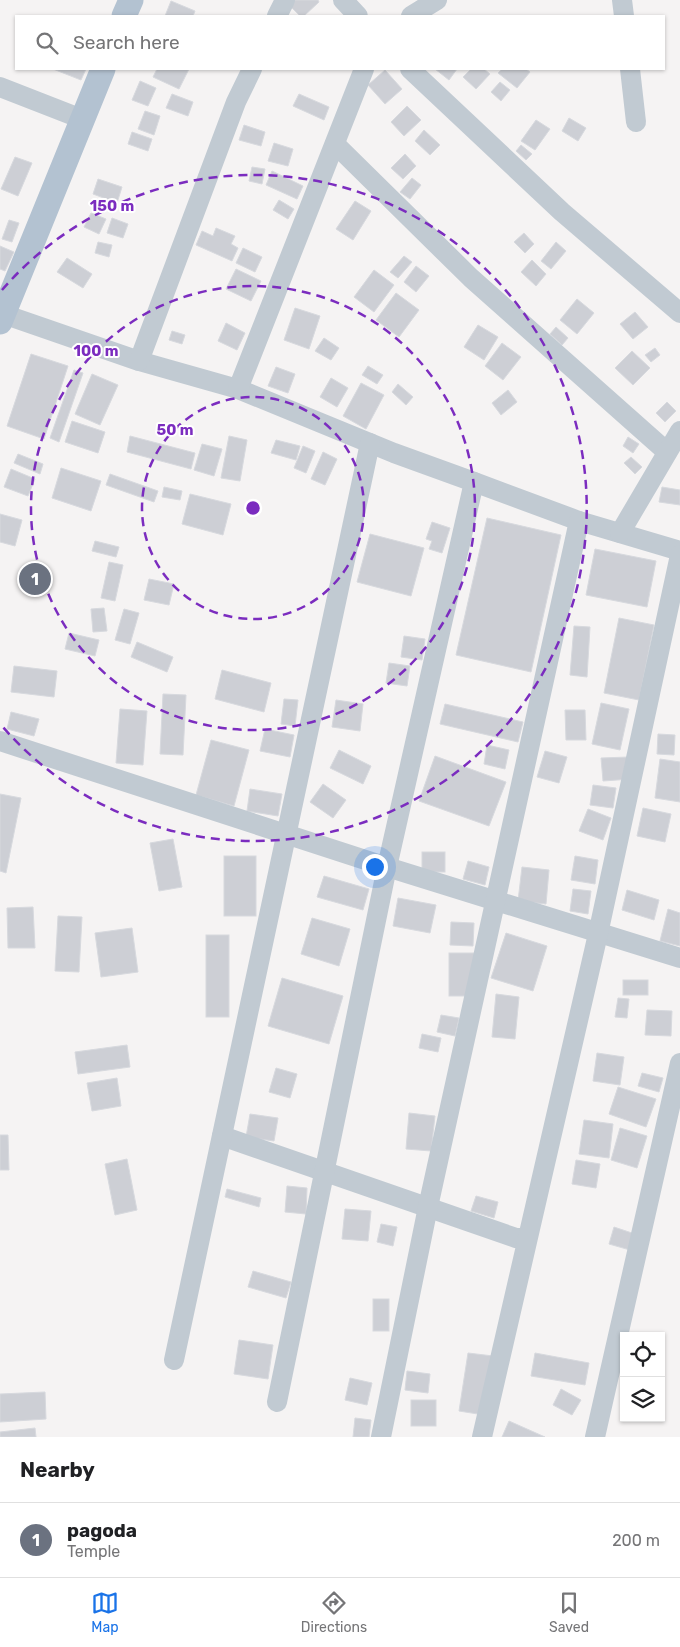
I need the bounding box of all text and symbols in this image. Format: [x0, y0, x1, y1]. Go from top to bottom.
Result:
search box [15, 15, 665, 70]
icon: search [33, 29, 61, 57]
text: Search here [73, 31, 180, 54]
text: 150 m [90, 197, 134, 215]
text: 100 m [74, 342, 118, 360]
text: 50 m [157, 421, 193, 439]
centre of rings [244, 499, 262, 517]
pin: 1 [19, 560, 51, 598]
your location [362, 854, 388, 880]
map controls [620, 1332, 665, 1422]
button: locate [620, 1332, 665, 1377]
button: layers [620, 1377, 665, 1422]
text: Nearby [20, 1457, 95, 1482]
text: pagoda [67, 1519, 137, 1542]
text: 1 [32, 1531, 40, 1550]
text: 200 m [612, 1531, 660, 1550]
text: Temple [67, 1542, 120, 1561]
tab: Map [91, 1589, 119, 1636]
tab: Directions [301, 1589, 367, 1636]
tab: Saved [549, 1589, 589, 1636]

